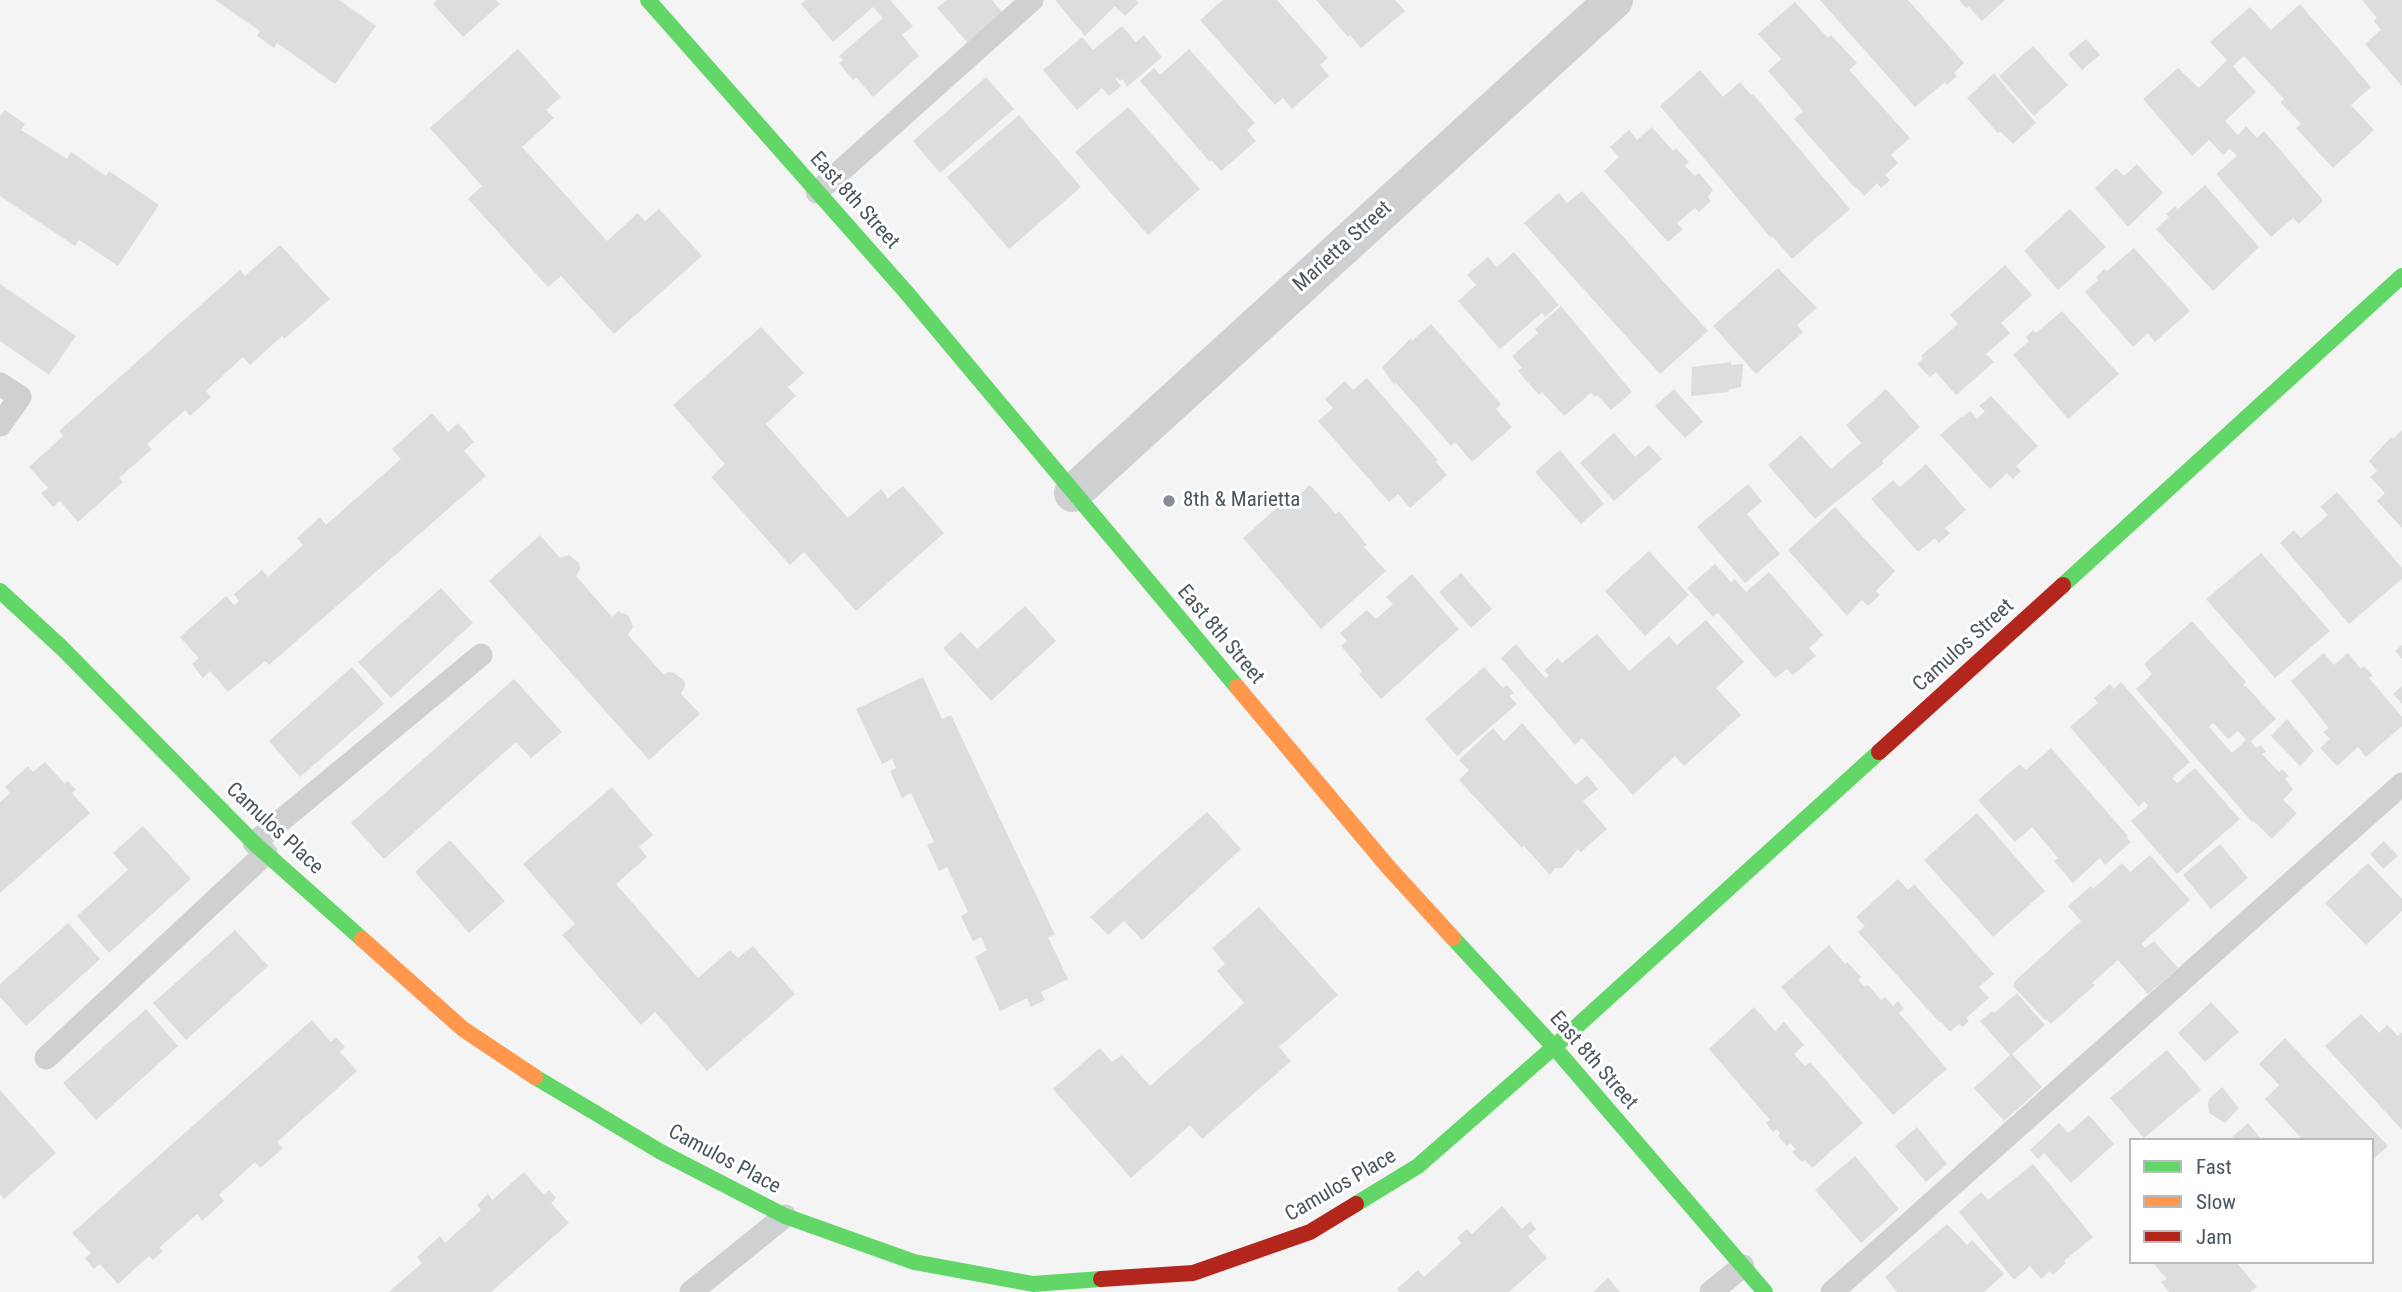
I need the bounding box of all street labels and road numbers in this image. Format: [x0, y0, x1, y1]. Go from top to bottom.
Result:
street label: East 8th Street [804, 147, 904, 255]
street label: Marietta Street [1289, 196, 1397, 298]
street label: East 8th Street [1171, 580, 1269, 690]
street label: Camulos Street [1908, 594, 2020, 698]
street label: Camulos Place [220, 778, 328, 880]
street label: East 8th Street [1544, 1007, 1642, 1115]
street label: Camulos Place [663, 1120, 785, 1200]
street label: Camulos Place [1281, 1144, 1401, 1228]

